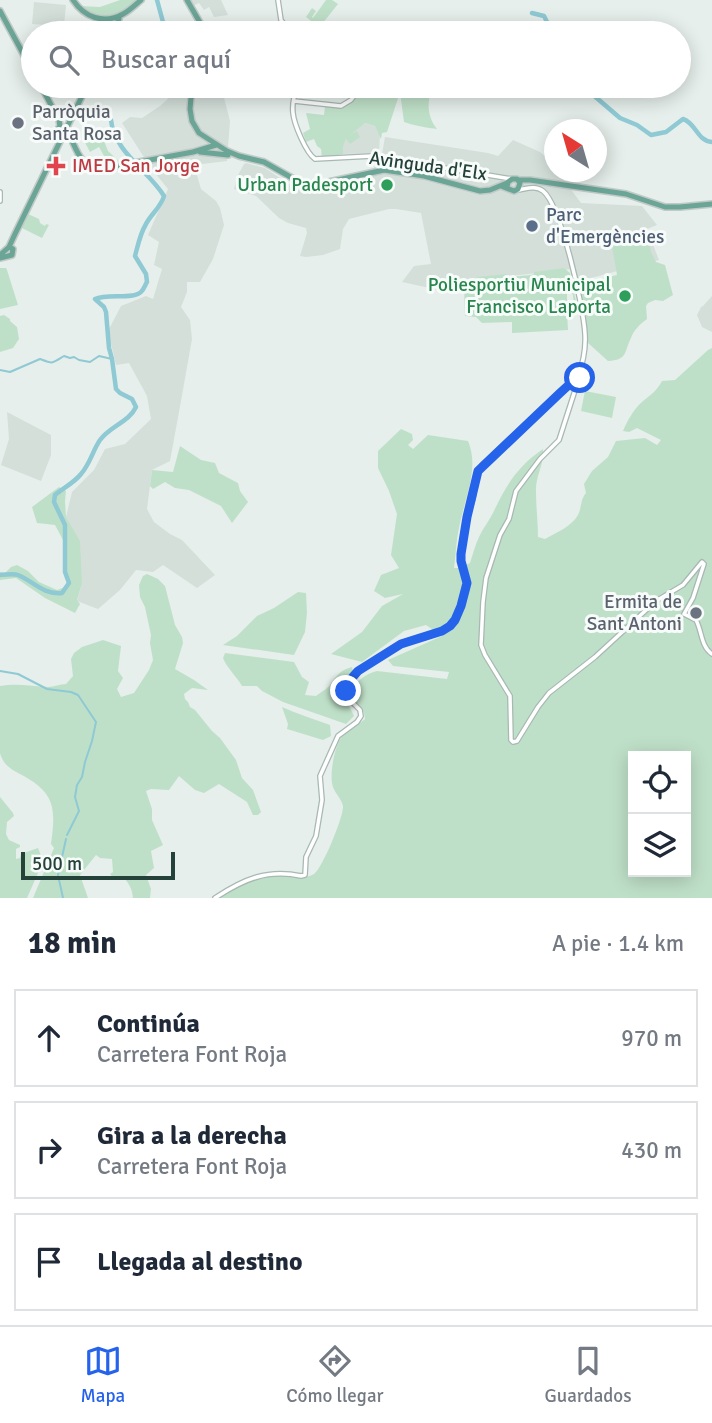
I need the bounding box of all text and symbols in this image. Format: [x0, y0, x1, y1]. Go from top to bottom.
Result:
search box [21, 21, 691, 98]
icon: search [45, 41, 83, 79]
text: Buscar aquí [101, 44, 231, 76]
place label: Parròquia Santa Rosa [32, 100, 122, 146]
marker: Parròquia Santa Rosa [10, 115, 26, 131]
north arrow [544, 119, 607, 182]
street label: Avinguda d'Elx [368, 146, 489, 186]
place label: IMED San Jorge [72, 154, 200, 178]
marker: IMED San Jorge [46, 156, 66, 176]
place label: Urban Padesport [237, 173, 373, 197]
marker: Urban Padesport [379, 177, 395, 193]
place label: Parc d'Emergències [546, 203, 664, 249]
marker: Parc d'Emergències [524, 218, 540, 234]
place label: Poliesportiu Municipal Francisco Laporta [428, 273, 611, 319]
marker: Poliesportiu Municipal Francisco Laporta [617, 288, 633, 304]
route start [564, 362, 595, 393]
place label: Ermita de Sant Antoni [587, 590, 682, 636]
marker: Ermita de Sant Antoni [688, 605, 704, 621]
route end [330, 675, 361, 706]
map controls [628, 751, 691, 877]
button: locate [628, 751, 691, 814]
button: layers [628, 814, 691, 877]
scale bar [21, 849, 175, 881]
text: 500 m [32, 852, 82, 876]
text: 18 min [28, 925, 117, 962]
text: A pie · 1.4 km [552, 929, 684, 958]
text: Continúa [97, 1008, 200, 1040]
icon: ahead [30, 1019, 68, 1057]
text: 970 m [621, 1024, 682, 1053]
text: Carretera Font Roja [97, 1040, 287, 1069]
text: Gira a la derecha [97, 1120, 287, 1152]
icon: right [30, 1131, 68, 1169]
text: 430 m [621, 1136, 682, 1165]
text: Carretera Font Roja [97, 1152, 287, 1181]
icon: arrive [30, 1243, 68, 1281]
text: Llegada al destino [97, 1246, 303, 1278]
tab: Mapa [81, 1342, 125, 1408]
tab: Cómo llegar [286, 1342, 384, 1408]
tab: Guardados [545, 1342, 631, 1408]

